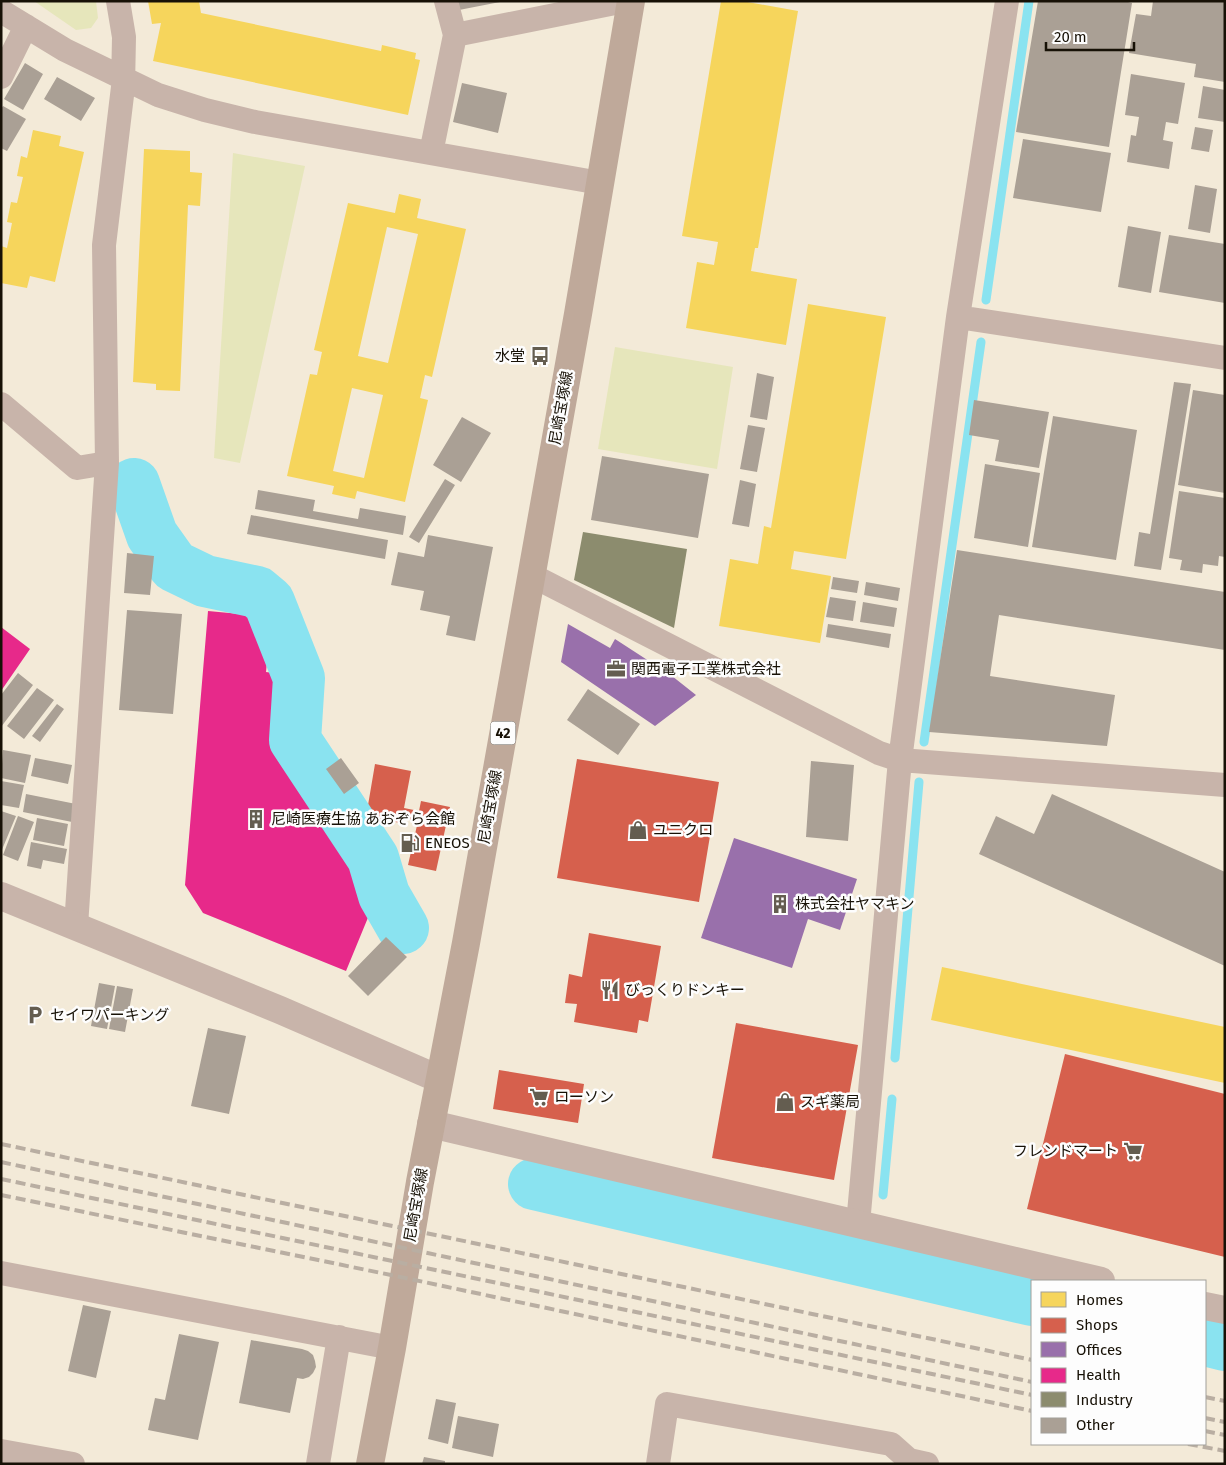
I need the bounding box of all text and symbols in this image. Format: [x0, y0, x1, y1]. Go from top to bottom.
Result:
scale bar [1046, 20, 1134, 52]
text: 20 m [1054, 28, 1087, 46]
bus stop icon: 水堂 [529, 345, 551, 367]
place label: 水堂 [495, 347, 525, 365]
street label: 尼崎宝塚線 [546, 369, 576, 447]
office icon: 関西電子工業株式会社 [605, 658, 627, 680]
place label: 関西電子工業株式会社 [631, 660, 781, 678]
road number: 42 [490, 721, 516, 744]
street label: 尼崎宝塚線 [475, 768, 505, 846]
building icon: 尼崎医療生協 あおぞら会館 [245, 808, 267, 830]
place label: 尼崎医療生協 あおぞら会館 [271, 810, 455, 828]
shop icon: ユニクロ [627, 819, 649, 841]
place label: ユニクロ [653, 821, 713, 839]
fuel station icon: ENEOS [399, 832, 421, 854]
place label: ENEOS [425, 834, 470, 852]
building icon: 株式会社ヤマキン [769, 893, 791, 915]
place label: 株式会社ヤマキン [795, 895, 915, 913]
restaurant icon: びっくりドンキー [599, 979, 621, 1001]
place label: びっくりドンキー [625, 981, 745, 999]
parking icon: セイワパーキング [24, 1004, 46, 1026]
place label: セイワパーキング [50, 1006, 169, 1024]
supermarket icon: ローソン [528, 1086, 550, 1108]
place label: ローソン [554, 1088, 614, 1106]
shop icon: スギ薬局 [774, 1091, 796, 1113]
place label: スギ薬局 [800, 1093, 860, 1111]
supermarket icon: フレンドマート [1122, 1140, 1144, 1162]
place label: フレンドマート [1013, 1142, 1118, 1160]
street label: 尼崎宝塚線 [401, 1166, 431, 1244]
legend [1031, 1280, 1206, 1445]
text: Homes [1076, 1291, 1123, 1309]
text: Shops [1076, 1316, 1118, 1334]
text: Offices [1076, 1341, 1122, 1359]
text: Health [1076, 1366, 1121, 1384]
text: Industry [1076, 1391, 1133, 1409]
text: Other [1076, 1416, 1115, 1434]

